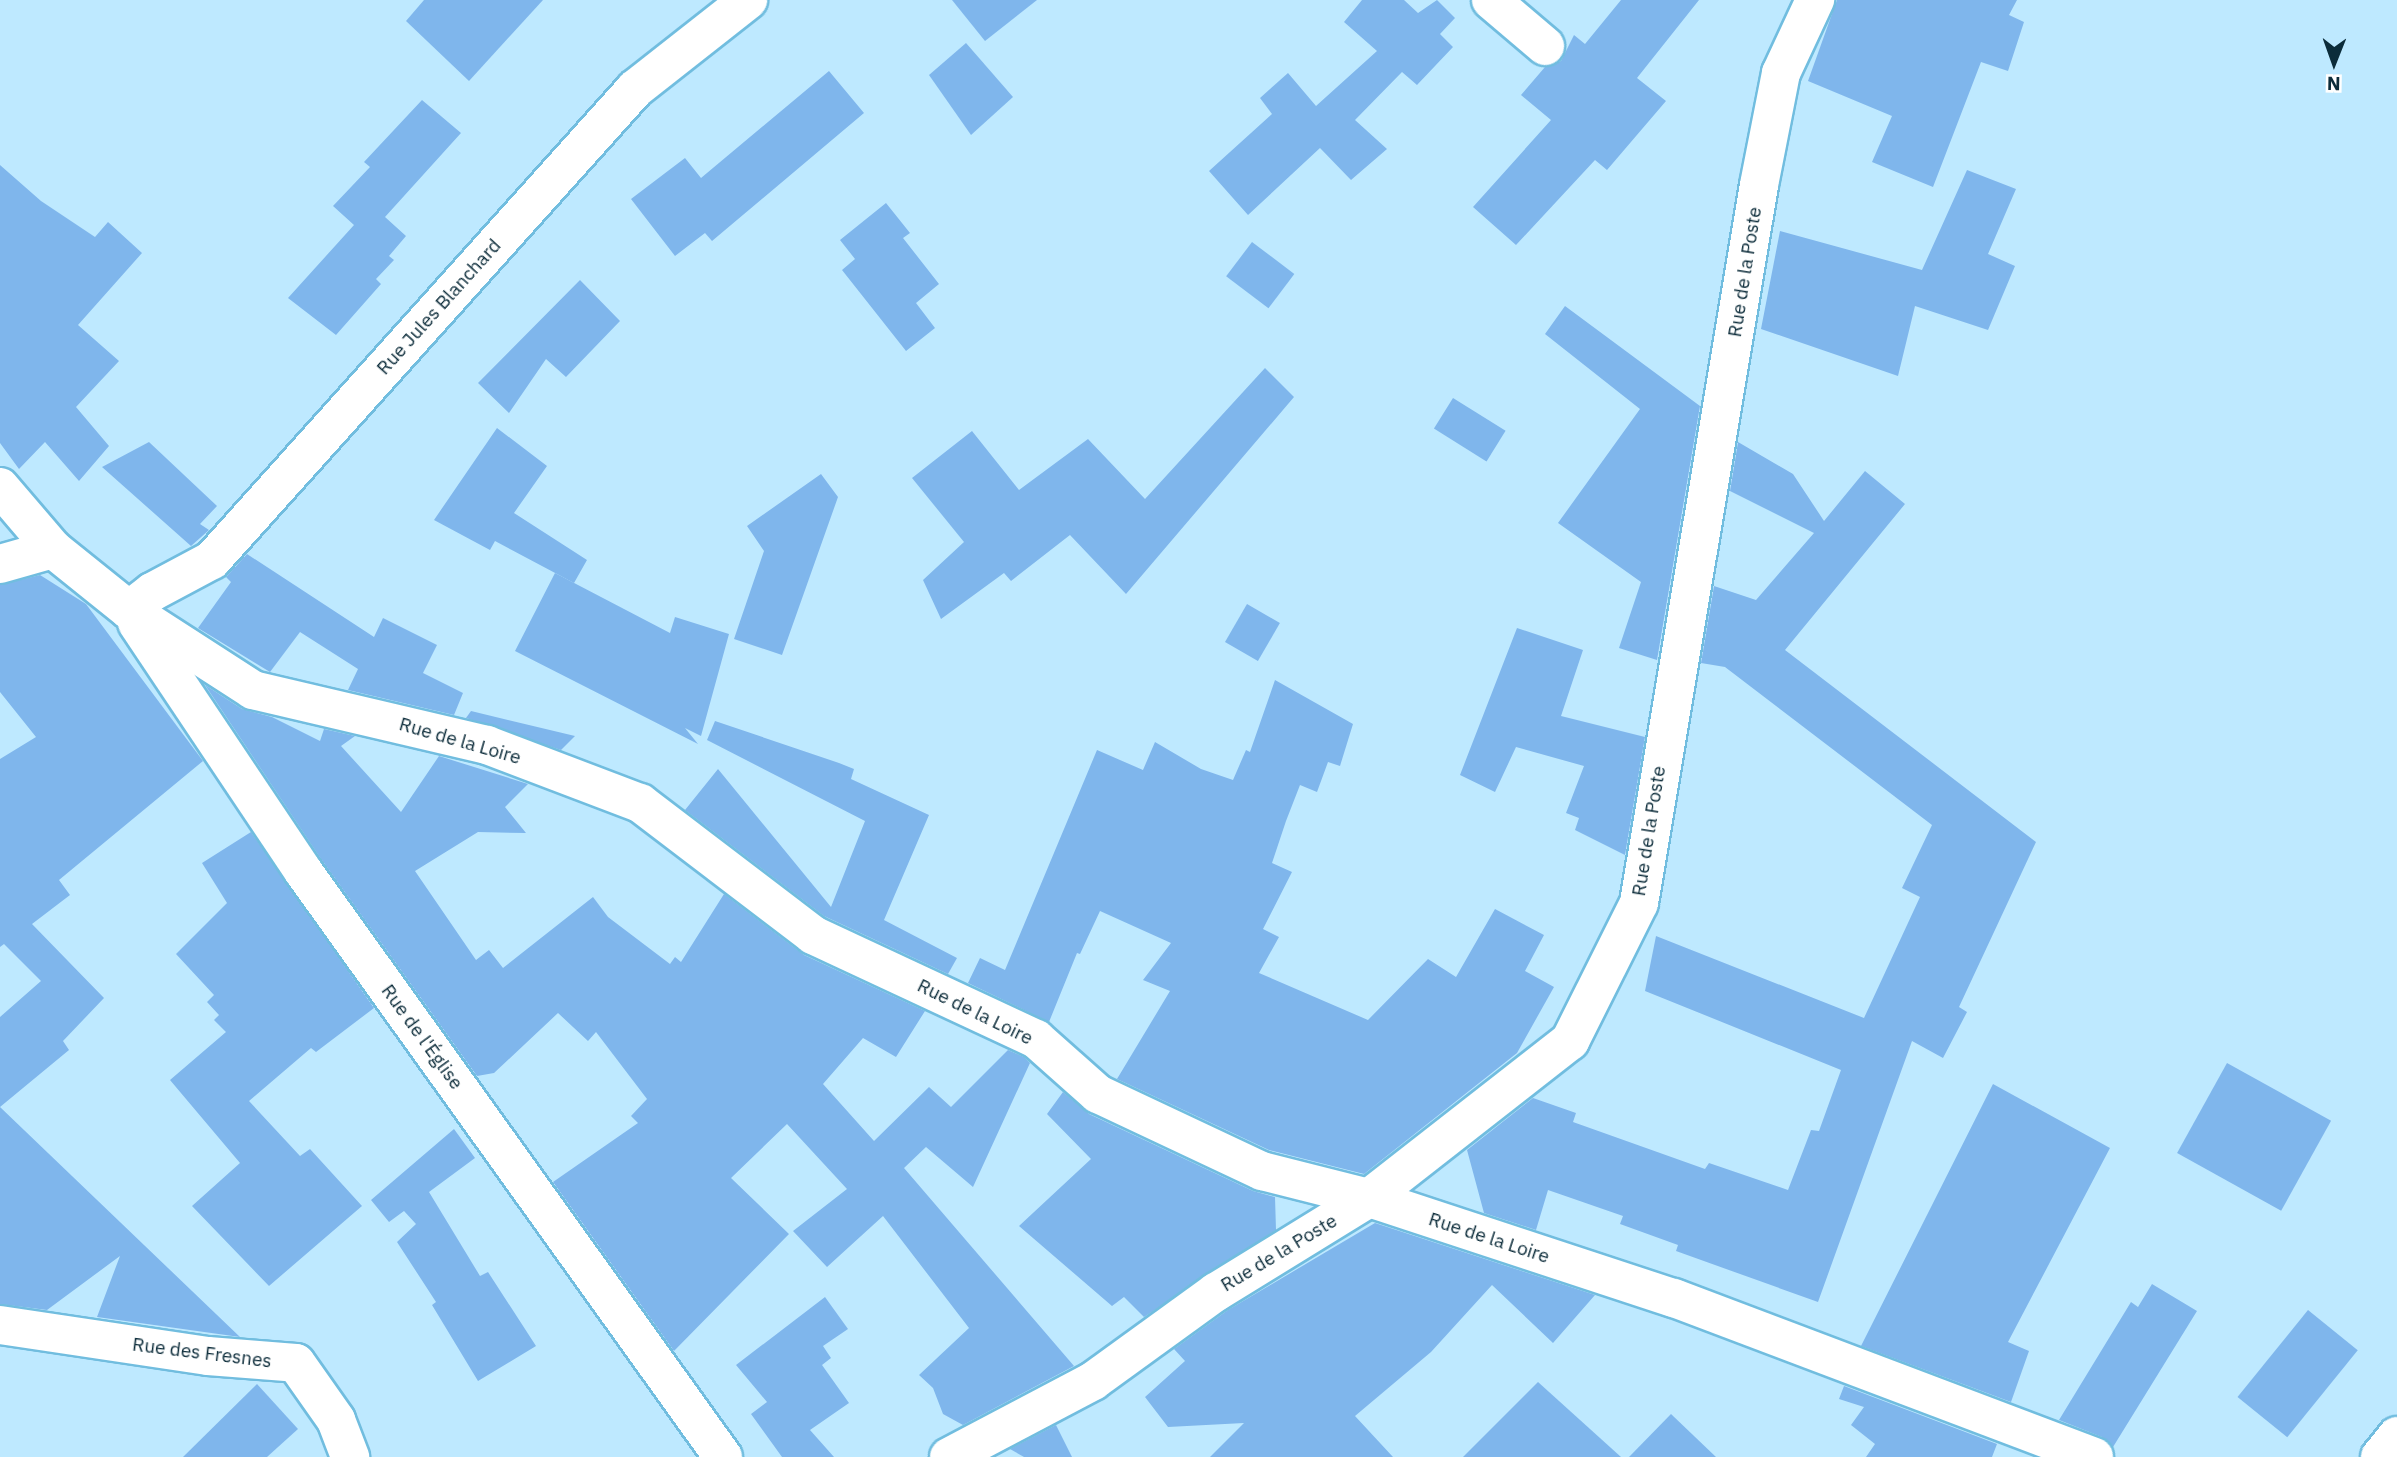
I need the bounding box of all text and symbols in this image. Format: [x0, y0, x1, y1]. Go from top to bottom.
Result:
north arrow [2299, 28, 2369, 98]
text: N [2327, 72, 2341, 96]
street label: Rue de la Poste [1723, 205, 1767, 339]
street label: Rue Jules Blanchard [372, 235, 506, 379]
street label: Rue de la Loire [396, 713, 524, 769]
street label: Rue de la Poste [1627, 764, 1671, 898]
street label: Rue de la Loire [914, 974, 1036, 1050]
street label: Rue de l'Église [376, 980, 468, 1094]
street label: Rue de la Loire [1426, 1208, 1552, 1268]
street label: Rue de la Poste [1217, 1209, 1341, 1297]
street label: Rue des Fresnes [131, 1333, 273, 1373]

